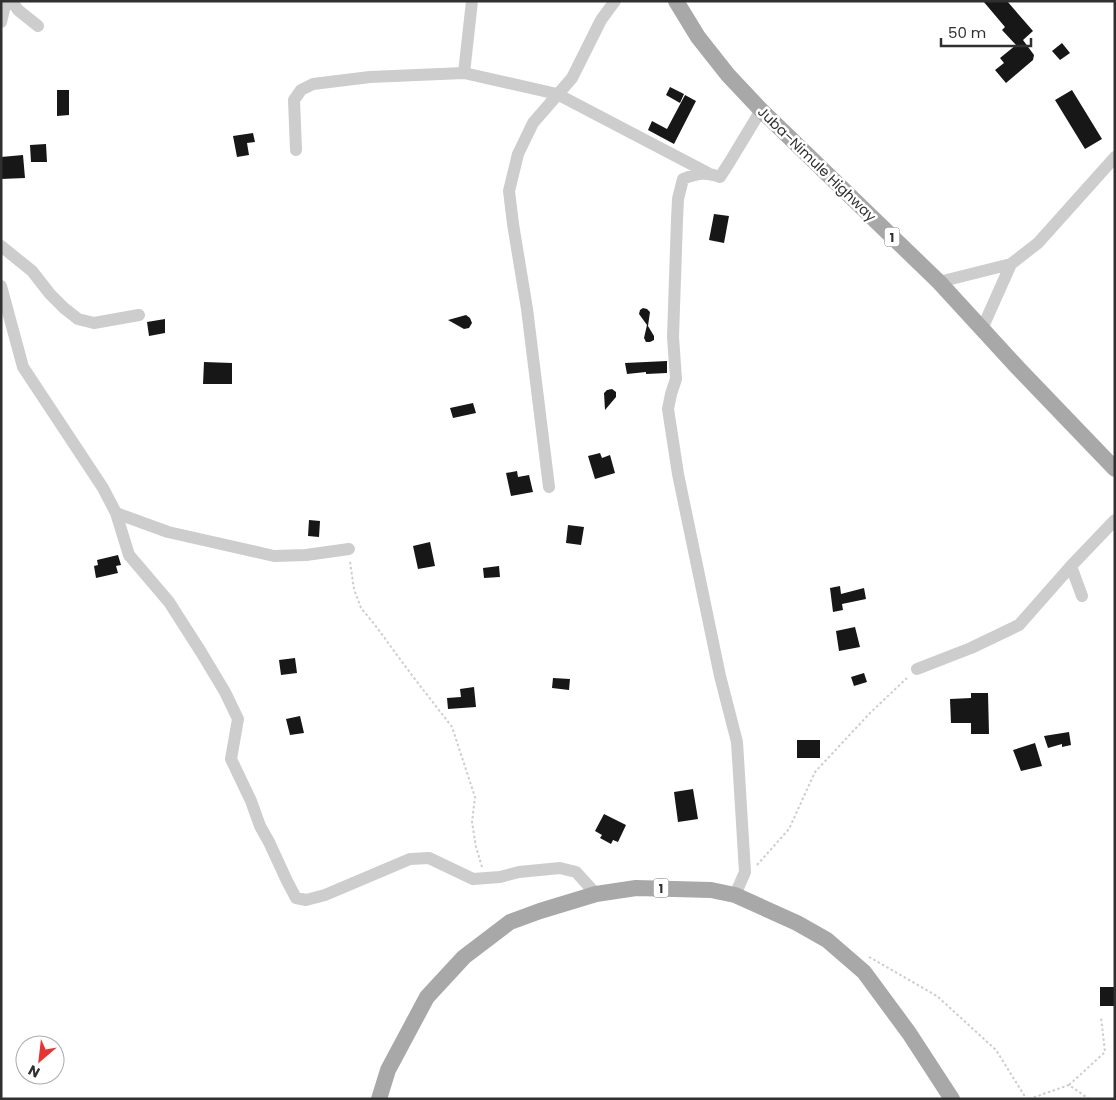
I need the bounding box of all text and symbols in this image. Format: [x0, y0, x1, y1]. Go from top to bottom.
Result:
scale bar [941, 15, 1031, 47]
text: 50 m [948, 22, 986, 43]
street label: Juba–Nimule Highway [753, 102, 881, 226]
road number: 1 [884, 228, 900, 246]
road number: 1 [654, 878, 668, 898]
north arrow [15, 1035, 65, 1085]
text: N [25, 1060, 43, 1083]

